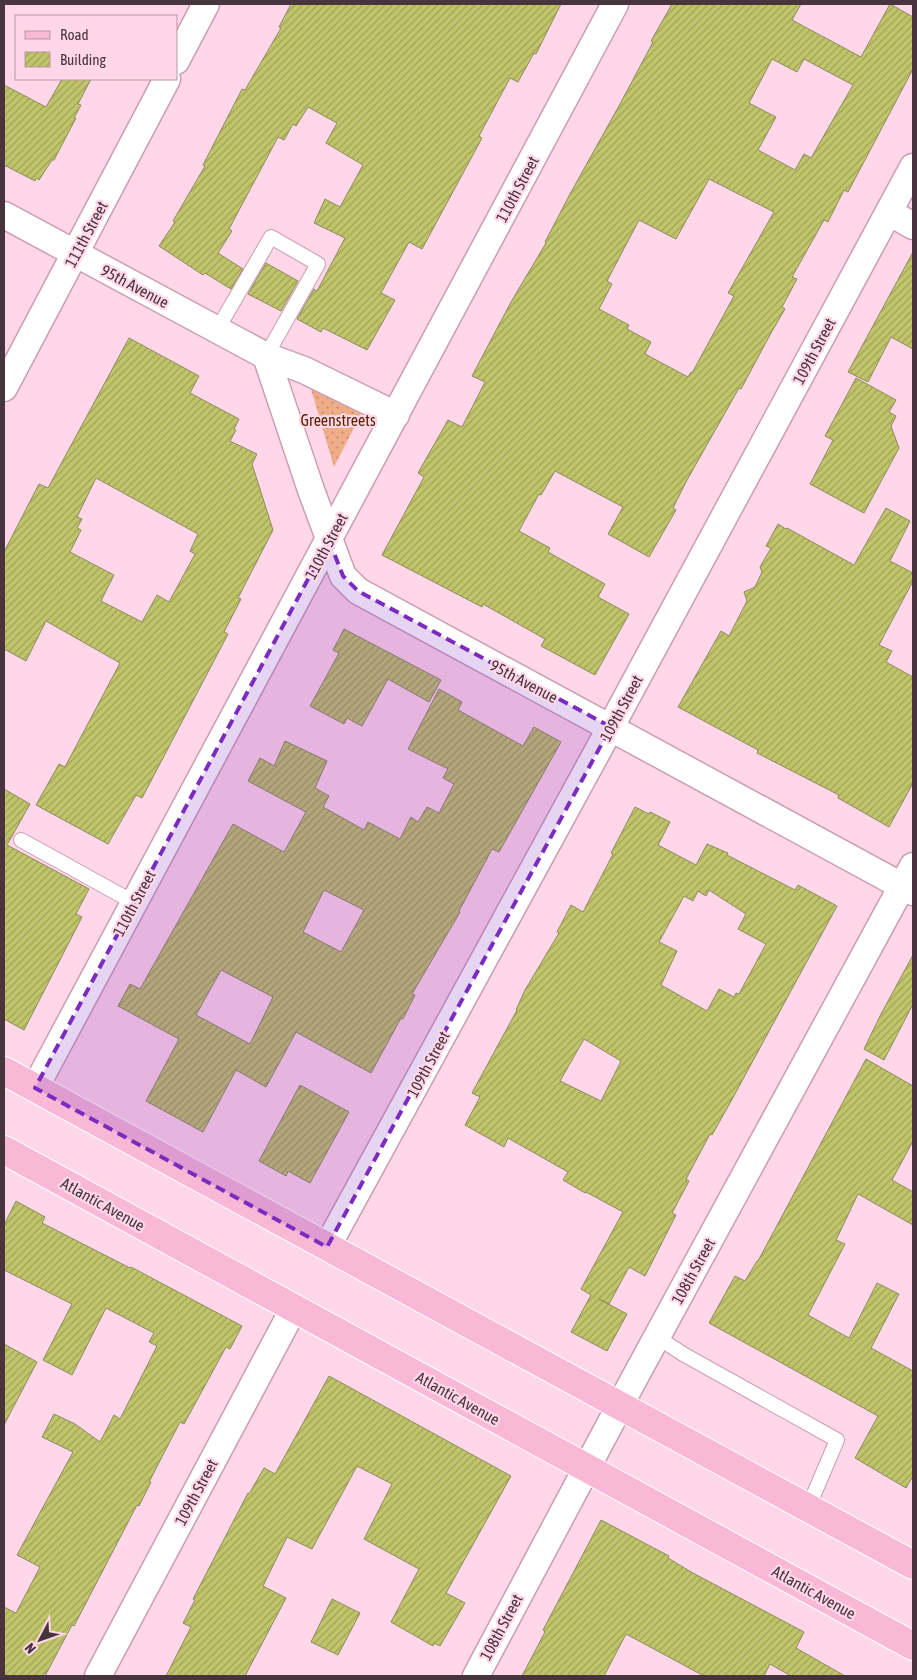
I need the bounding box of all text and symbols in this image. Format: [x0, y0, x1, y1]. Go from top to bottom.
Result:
legend [15, 15, 178, 80]
text: Road [60, 26, 89, 43]
text: Building [60, 51, 106, 68]
street label: 110th Street [492, 153, 542, 225]
street label: 111th Street [61, 198, 111, 270]
street label: 95th Avenue [98, 261, 172, 311]
street label: 109th Street [789, 315, 839, 387]
park label: Greenstreets [300, 411, 376, 429]
street label: 110th Street [301, 510, 351, 582]
street label: 95th Avenue [487, 656, 561, 706]
street label: 109th Street [596, 672, 646, 744]
street label: 110th Street [109, 867, 159, 939]
street label: 109th Street [403, 1028, 453, 1100]
street label: Atlantic Avenue [58, 1174, 148, 1234]
street label: 108th Street [668, 1235, 719, 1307]
street label: Atlantic Avenue [413, 1368, 503, 1428]
street label: 109th Street [171, 1456, 221, 1528]
street label: Atlantic Avenue [769, 1562, 859, 1622]
street label: 108th Street [476, 1591, 526, 1663]
north arrow [15, 1615, 65, 1665]
text: N [21, 1640, 39, 1657]

